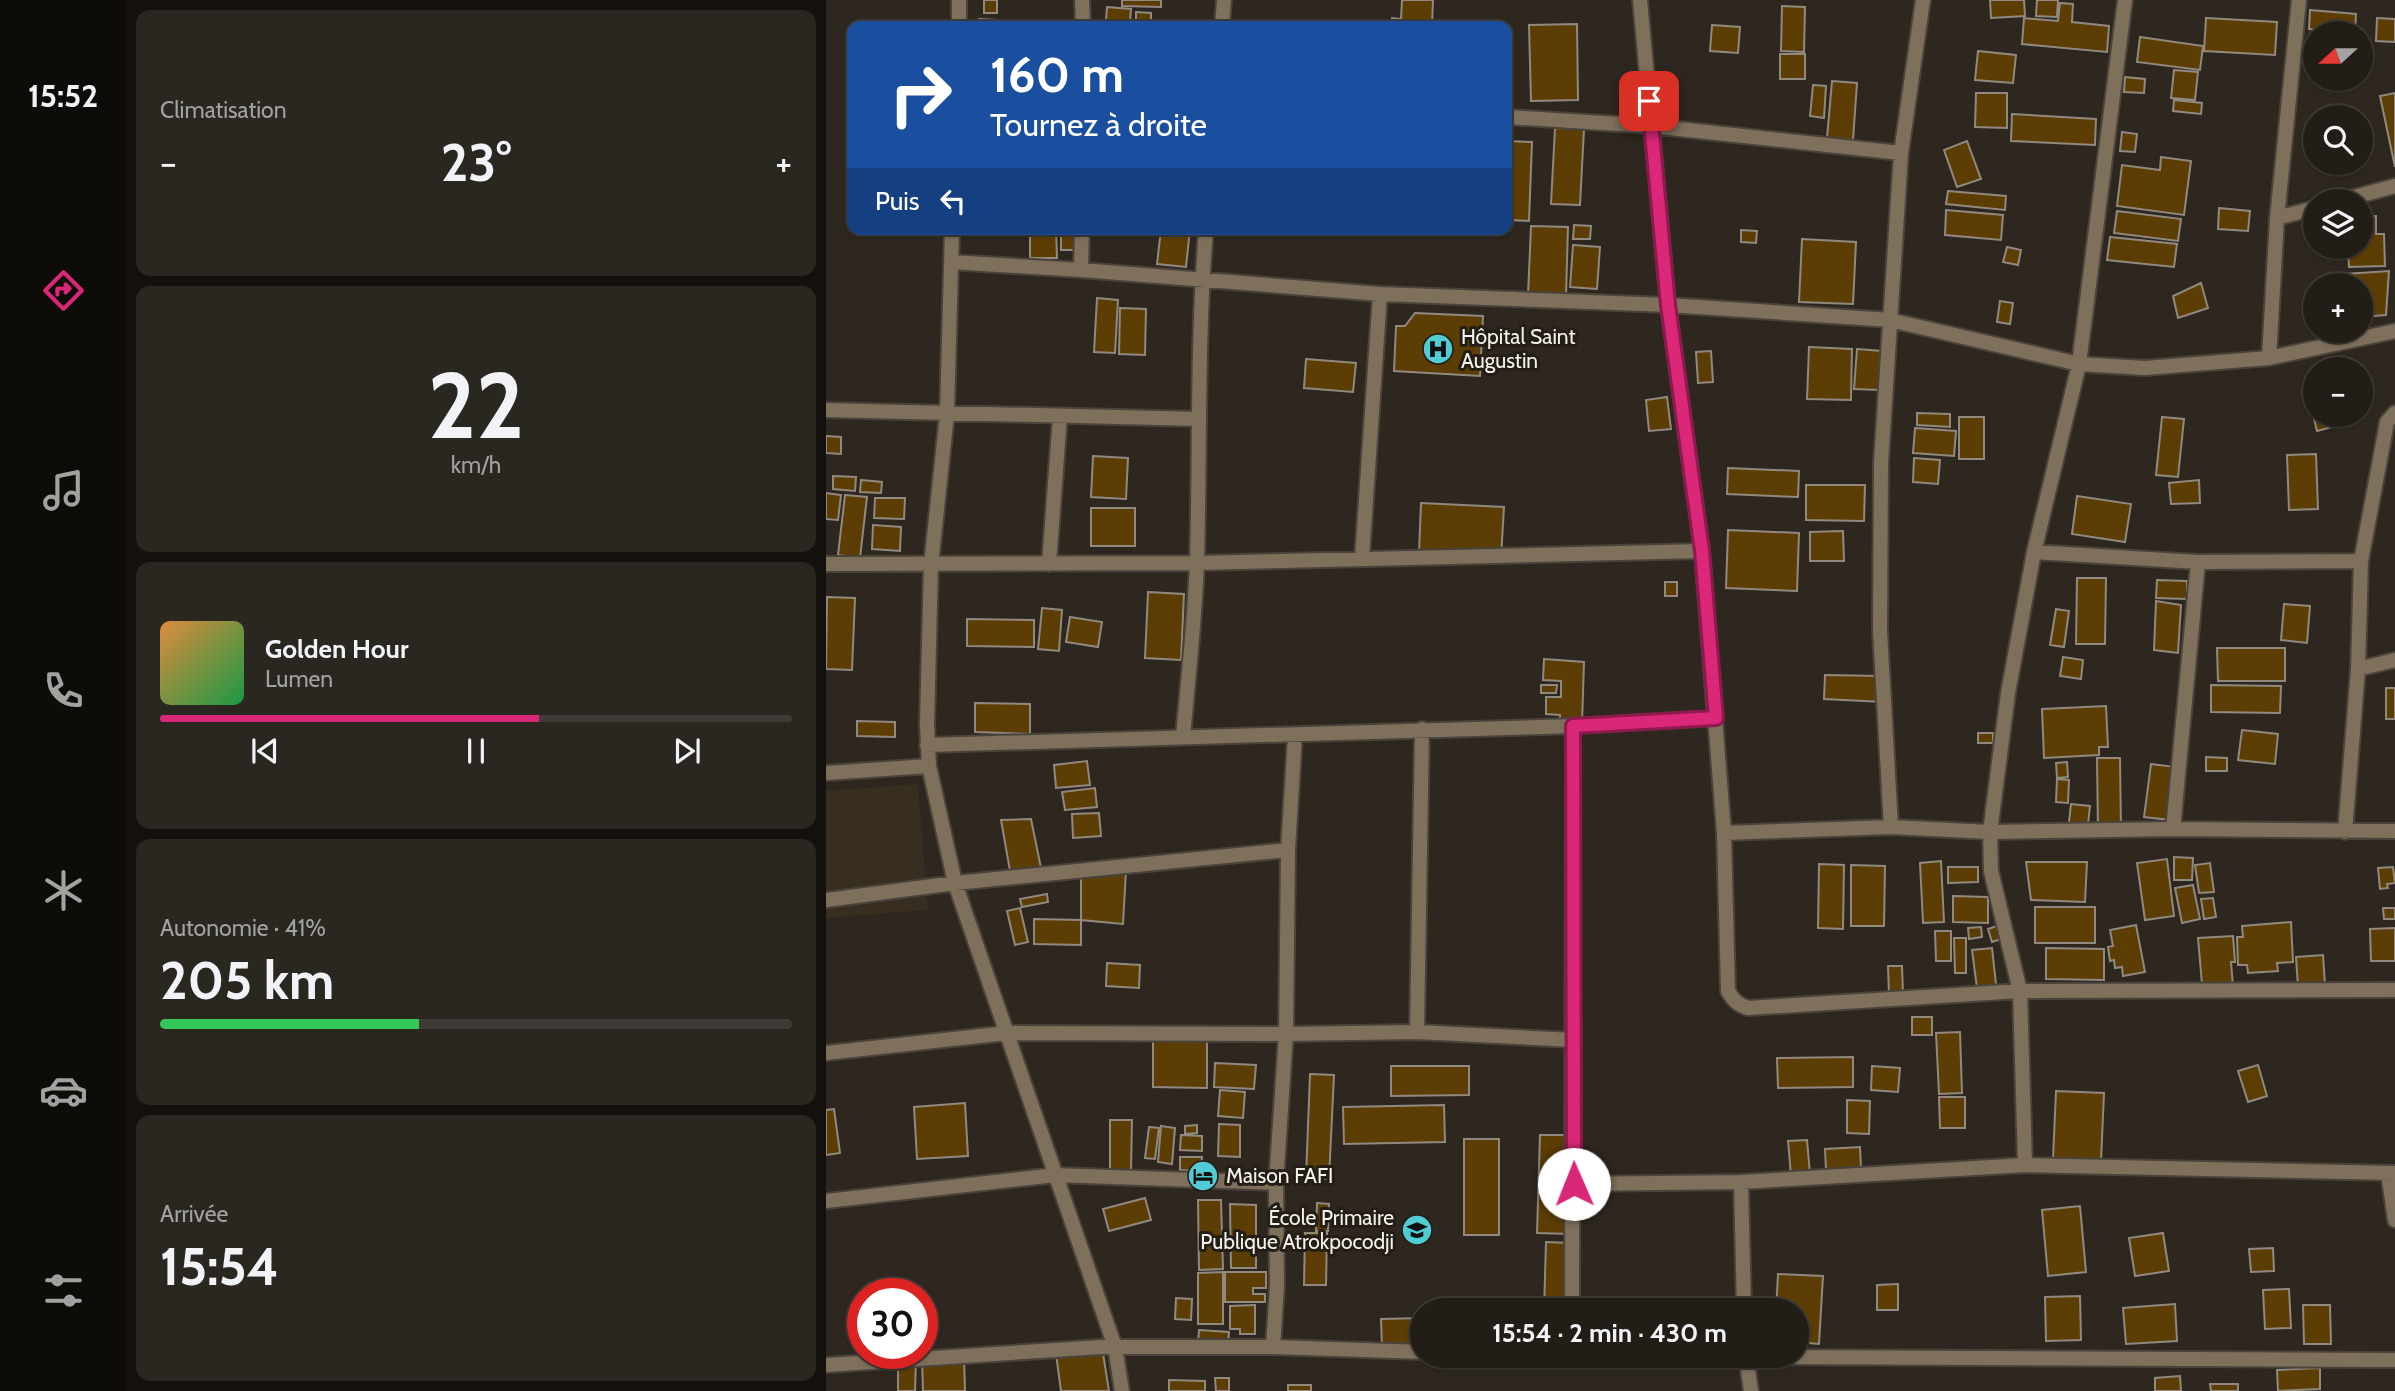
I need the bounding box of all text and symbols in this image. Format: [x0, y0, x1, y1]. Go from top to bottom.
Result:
north arrow [2303, 21, 2373, 91]
map controls [2303, 21, 2373, 427]
text: 160 m [990, 45, 1124, 104]
icon: right [875, 49, 966, 140]
pin [1619, 71, 1679, 131]
text: 15:52 [28, 76, 98, 115]
icon: arrive [1630, 82, 1668, 120]
text: Climatisation [160, 96, 287, 124]
text: Tournez à droite [990, 105, 1207, 144]
button: search [2303, 105, 2373, 175]
text: 23° [441, 131, 511, 194]
text: − [160, 139, 177, 186]
text: + [775, 139, 792, 186]
icon: left [934, 182, 972, 220]
text: Puis [875, 185, 920, 217]
button: layers [2303, 189, 2373, 259]
icon: directions [39, 266, 88, 315]
button: + [2303, 273, 2373, 343]
place label: Hôpital Saint Augustin [1461, 324, 1576, 373]
hospital icon: Hôpital Saint Augustin [1421, 332, 1455, 366]
text: 22 [428, 350, 524, 461]
button: − [2303, 357, 2373, 427]
text: km/h [451, 451, 501, 479]
icon: music [39, 466, 88, 515]
text: Golden Hour [265, 633, 408, 665]
text: Lumen [265, 665, 333, 693]
icon: phone [39, 666, 88, 715]
icon: previous [246, 732, 284, 770]
icon: pause [457, 732, 495, 770]
icon: next [668, 732, 706, 770]
icon: climate [39, 866, 88, 915]
text: Autonomie · 41% [160, 914, 326, 942]
text: 205 km [160, 949, 334, 1012]
icon: car [39, 1066, 88, 1115]
position arrow [1537, 1147, 1611, 1221]
hotel icon: Maison FAFI [1186, 1159, 1220, 1193]
place label: Maison FAFI [1226, 1163, 1333, 1188]
text: Arrivée [160, 1200, 228, 1228]
place label: École Primaire Publique Atrokpocodji [1200, 1205, 1394, 1255]
school or university icon: École Primaire Publique Atrokpocodji [1400, 1213, 1434, 1247]
text: 15:54 [160, 1235, 279, 1298]
icon: filters [39, 1266, 88, 1315]
speed limit sign: 30 [847, 1278, 938, 1369]
text: 15:54 · 2 min · 430 m [1492, 1317, 1727, 1349]

